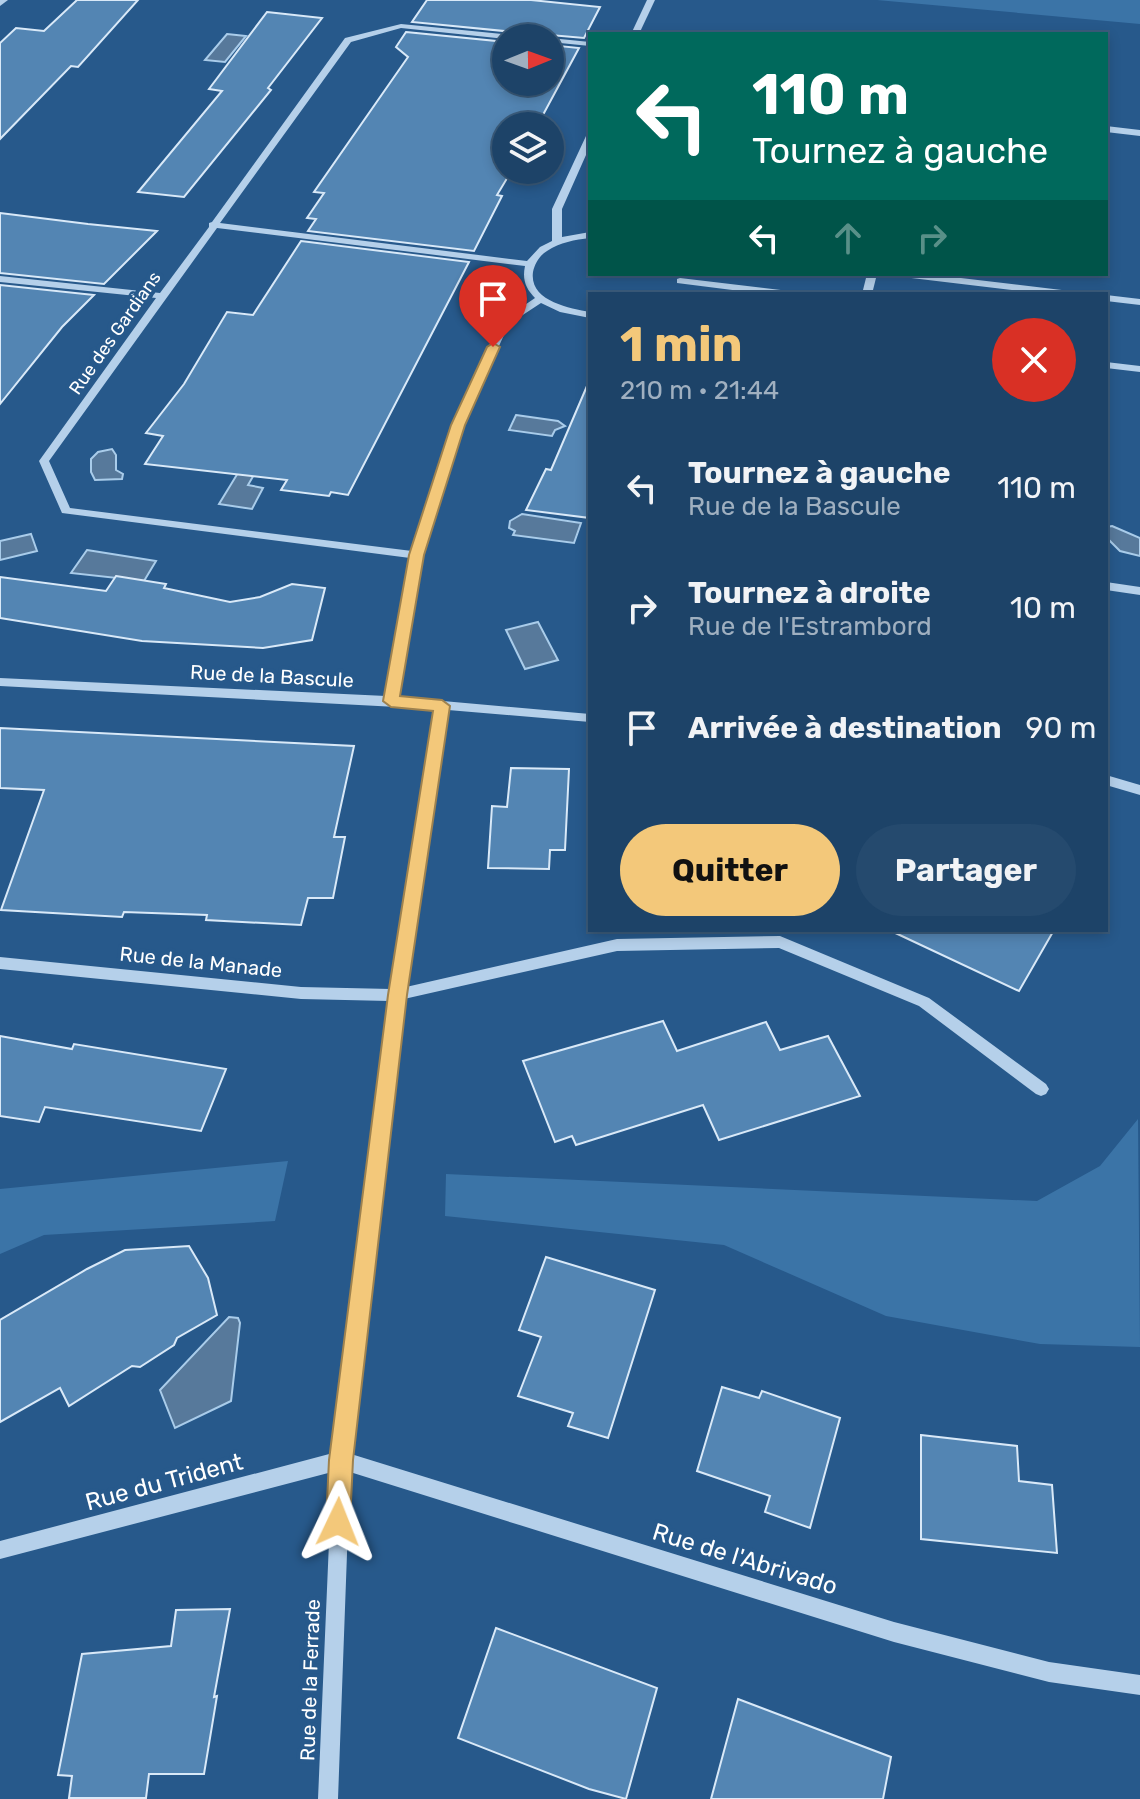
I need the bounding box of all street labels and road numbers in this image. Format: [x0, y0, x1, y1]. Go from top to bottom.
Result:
street label: Rue des Gardians [64, 267, 166, 399]
street label: Rue de la Bascule [190, 660, 354, 692]
street label: Rue de la Manade [119, 942, 283, 982]
street label: Rue du Trident [82, 1448, 246, 1516]
street label: Rue de l'Abrivado [649, 1518, 841, 1600]
street label: Rue de la Ferrade [295, 1599, 325, 1761]

